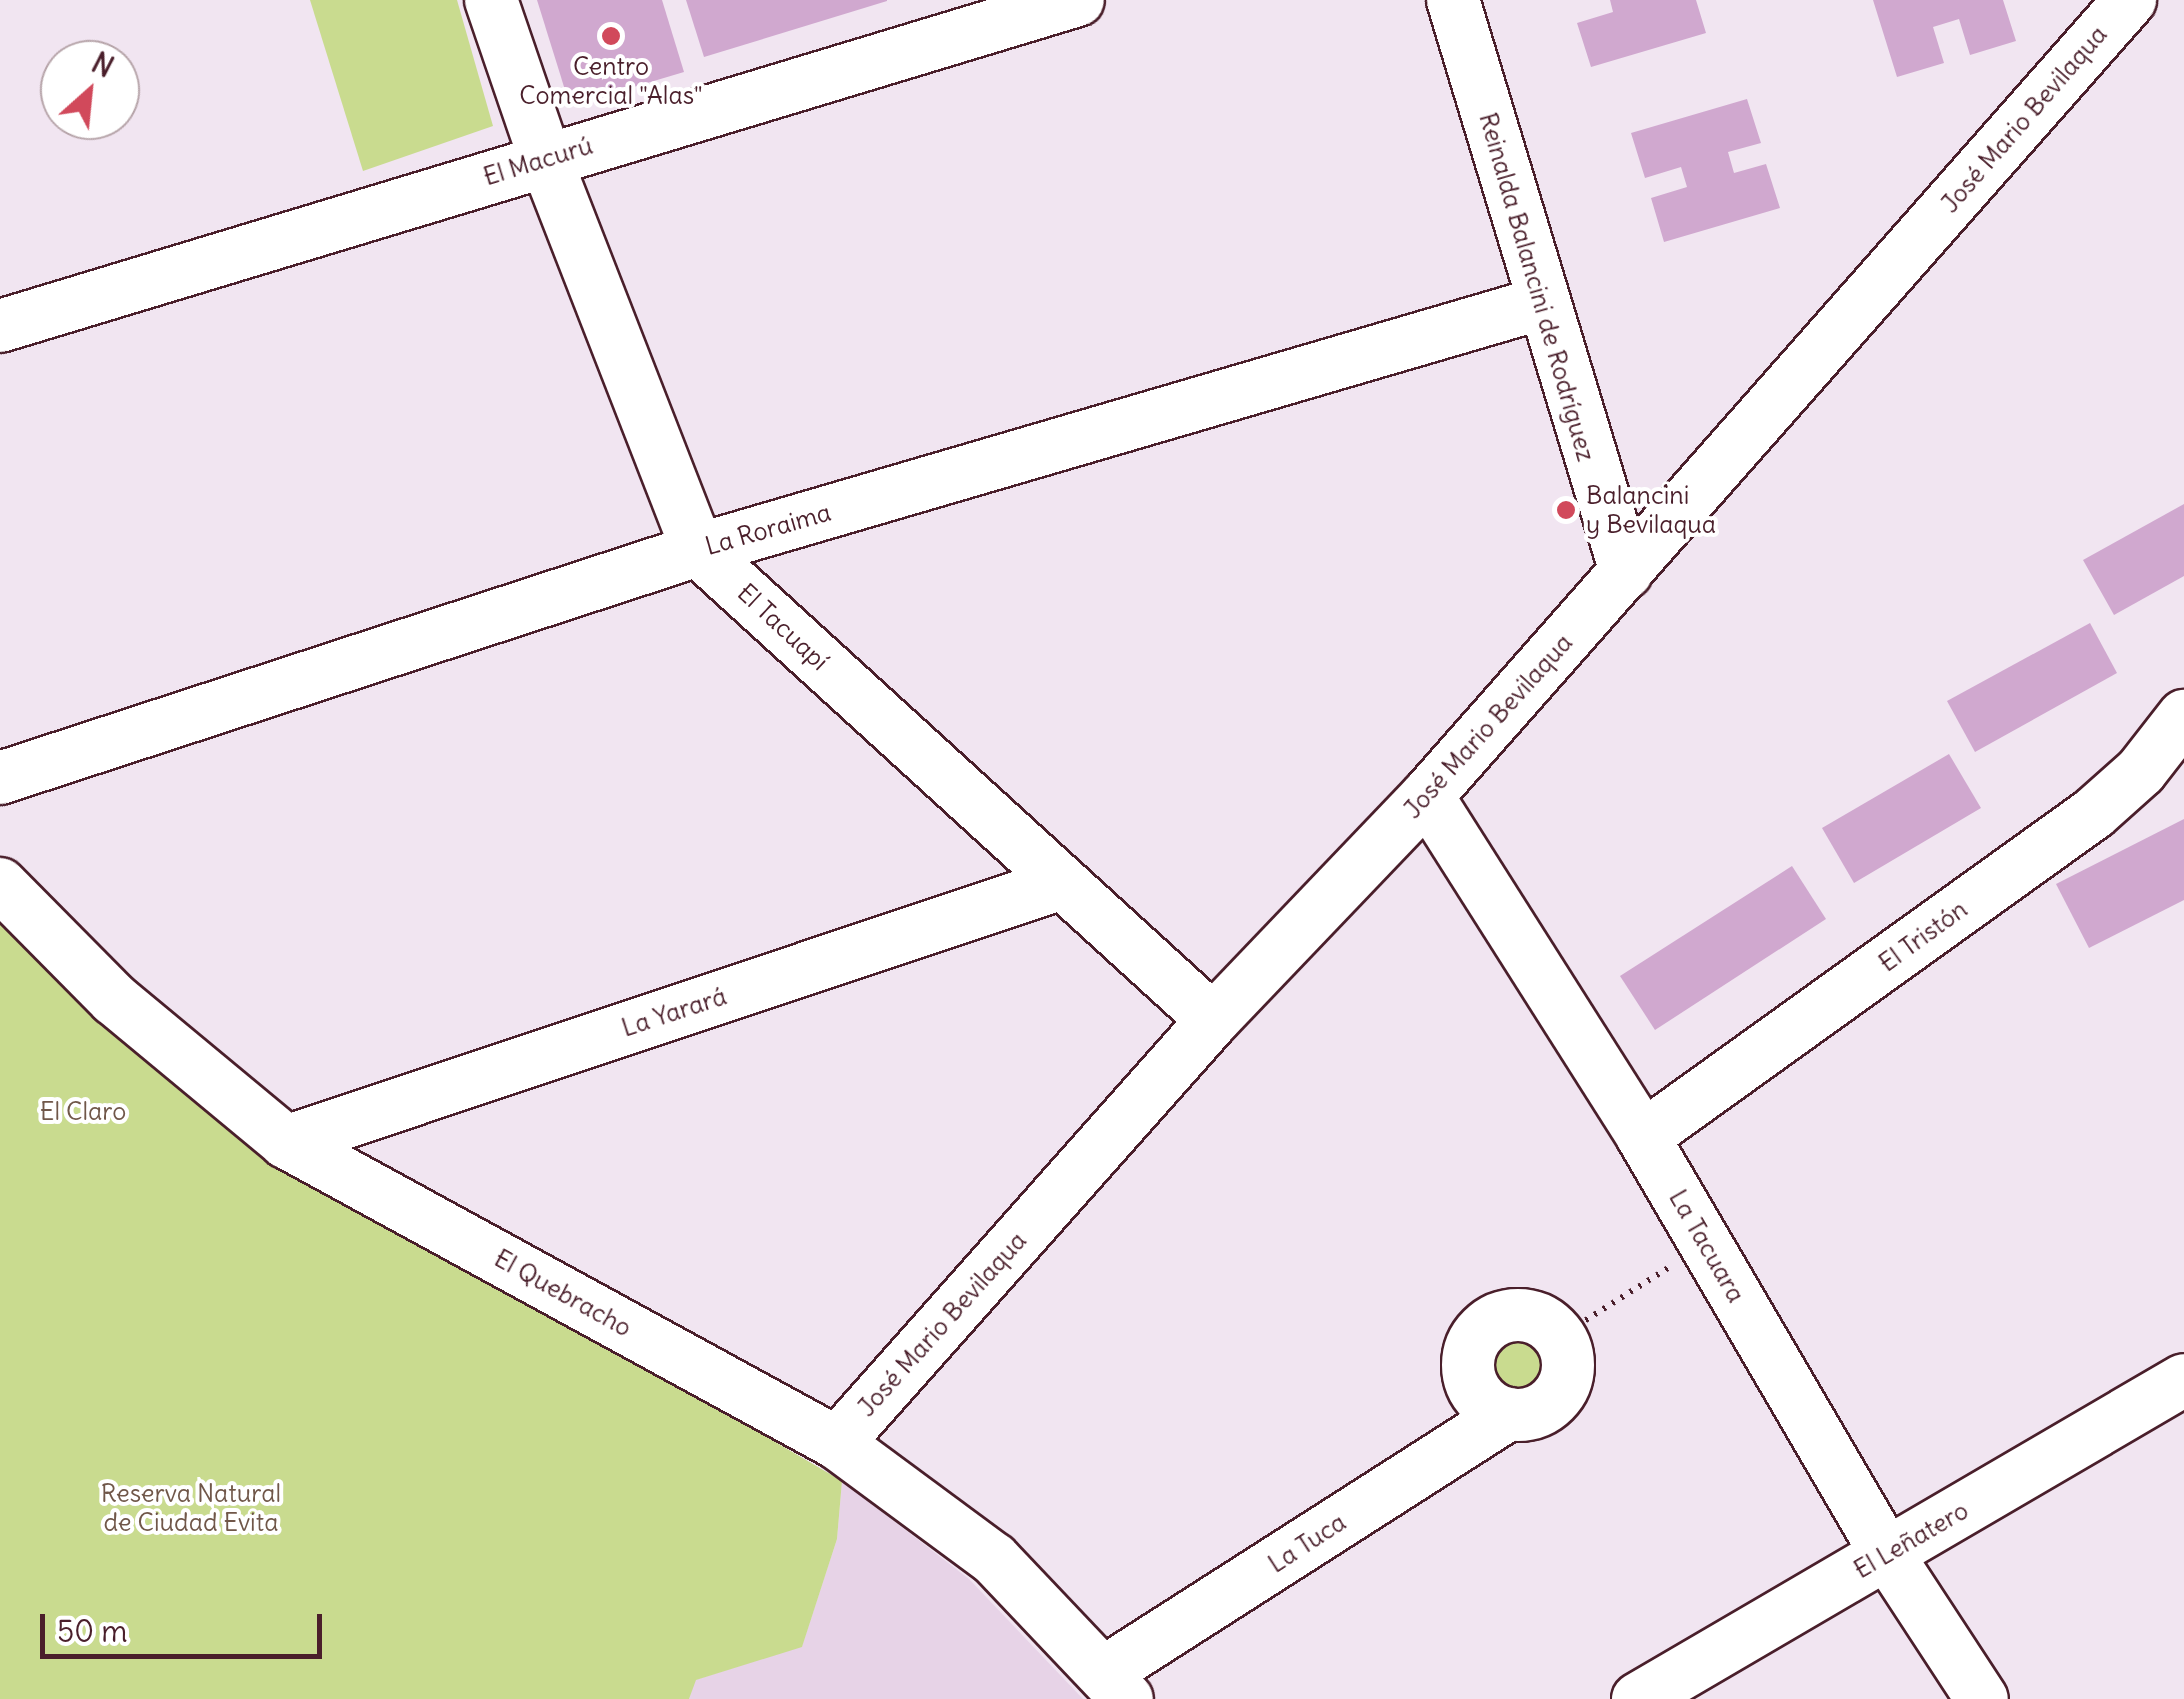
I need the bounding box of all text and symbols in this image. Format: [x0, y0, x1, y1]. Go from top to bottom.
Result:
street label: José Mario Bevilaqua [1935, 19, 2113, 219]
marker: Centro Comercial "Alas" [600, 25, 622, 47]
north arrow [40, 40, 140, 140]
text: N [86, 45, 120, 85]
place label: Centro Comercial "Alas" [519, 52, 703, 111]
street label: Reinalda Balancini de Rodríguez [1473, 109, 1601, 465]
street label: El Macurú [480, 130, 596, 192]
place label: Balancini y Bevilaqua [1586, 481, 1716, 540]
street label: La Roraima [702, 497, 834, 561]
marker: Balancini y Bevilaqua [1555, 499, 1577, 521]
street label: El Tacuapí [731, 577, 835, 677]
street label: José Mario Bevilaqua [1397, 628, 1579, 824]
street label: El Tristón [1873, 894, 1973, 978]
street label: La Yarará [618, 981, 730, 1043]
park label: El Claro [40, 1096, 126, 1126]
street label: La Tacuara [1663, 1184, 1751, 1308]
street label: José Mario Bevilaqua [851, 1226, 1033, 1422]
street label: El Quebracho [489, 1243, 637, 1343]
park label: Reserva Natural de Ciudad Evita [101, 1479, 281, 1538]
street label: El Leñatero [1849, 1495, 1973, 1585]
street label: La Tuca [1263, 1507, 1351, 1579]
scale bar [45, 1594, 328, 1656]
text: 50 m [57, 1612, 127, 1650]

